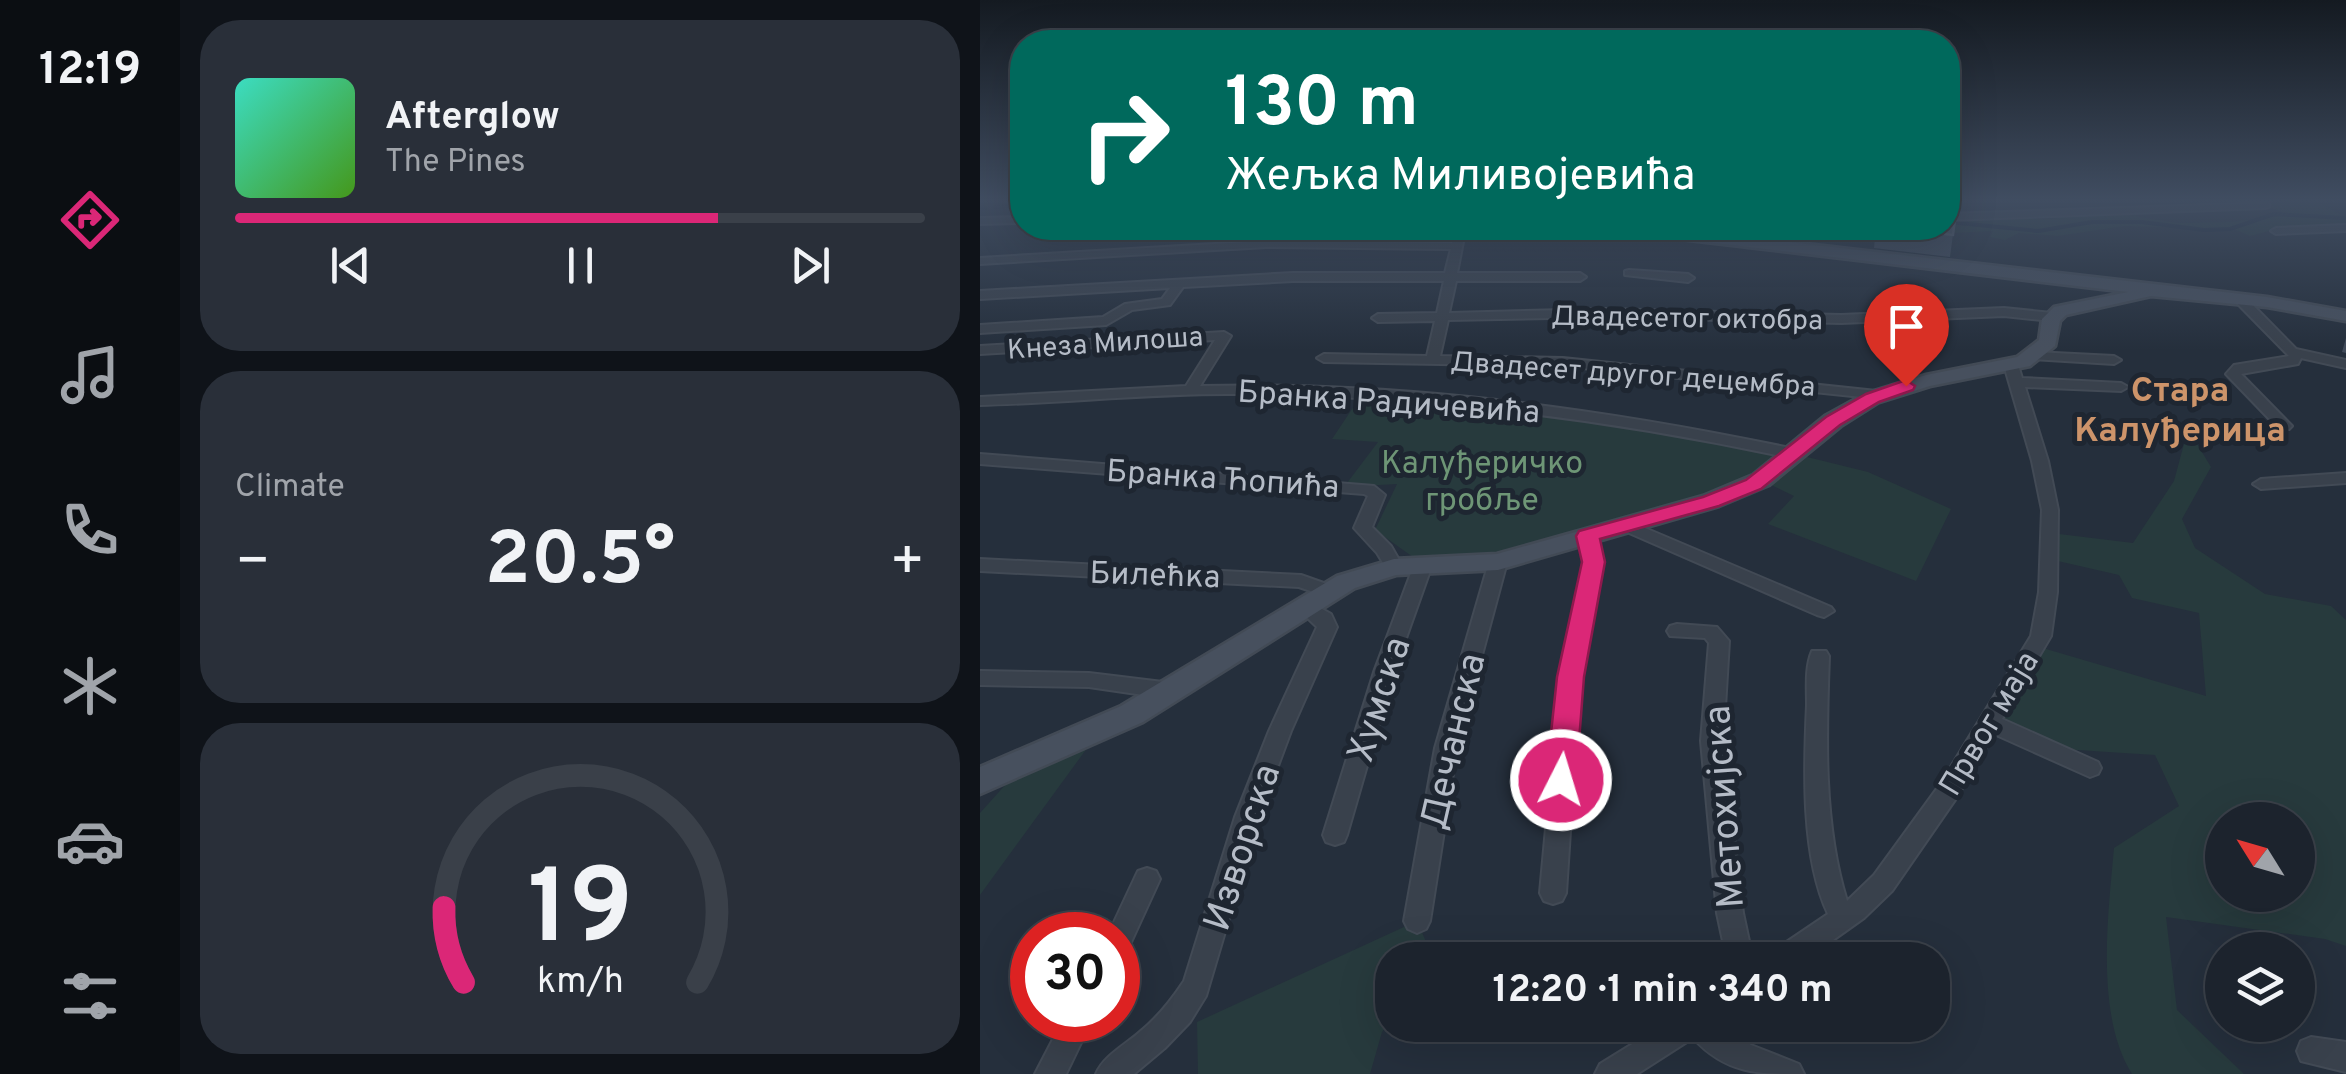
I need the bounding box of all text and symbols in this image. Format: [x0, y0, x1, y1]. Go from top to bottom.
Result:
text: 12:19 [39, 43, 141, 100]
text: 130 m [1225, 62, 1419, 151]
icon: right [1060, 70, 1190, 200]
text: Afterglow [385, 94, 560, 143]
text: The Pines [385, 143, 526, 183]
text: Жељка Миливојевића [1225, 149, 1695, 206]
icon: directions [55, 185, 125, 255]
icon: previous [323, 238, 378, 293]
icon: pause [553, 238, 608, 293]
icon: next [783, 238, 838, 293]
pin [1864, 284, 1949, 387]
icon: arrive [1879, 299, 1934, 354]
street label: Двадесетог октобра [1551, 300, 1823, 340]
street label: Кнеза Милоша [1006, 320, 1204, 370]
icon: music [55, 340, 125, 410]
street label: Двадесет другог децембра [1449, 345, 1816, 407]
district label: Стара Калуђерица [2074, 370, 2286, 454]
street label: Бранка Радичевића [1236, 373, 1541, 435]
park label: Калуђеричко гробље [1381, 445, 1583, 522]
street label: Бранка Ћопића [1105, 453, 1341, 509]
text: Climate [235, 468, 345, 508]
icon: phone [55, 495, 125, 565]
text: 20.5° [485, 516, 675, 611]
text: − [235, 529, 270, 599]
text: + [890, 529, 925, 599]
street label: Билећка [1089, 555, 1221, 599]
street label: Хумска [1338, 631, 1425, 769]
street label: Првог маја [1932, 645, 2049, 804]
street label: Дечанска [1411, 649, 1499, 835]
icon: climate [55, 651, 125, 721]
street label: Метохијска [1695, 704, 1758, 910]
position arrow [1509, 728, 1613, 832]
street label: Изворска [1194, 759, 1294, 938]
north arrow [2205, 802, 2315, 912]
map controls [2205, 802, 2315, 1042]
icon: car [55, 806, 125, 876]
text: 19 [527, 848, 633, 980]
speed limit sign: 30 [1010, 912, 1140, 1042]
button: layers [2205, 932, 2315, 1042]
text: km/h [537, 960, 623, 1006]
icon: filters [55, 961, 125, 1031]
text: 12:20 · 1 min · 340 m [1492, 967, 1833, 1016]

